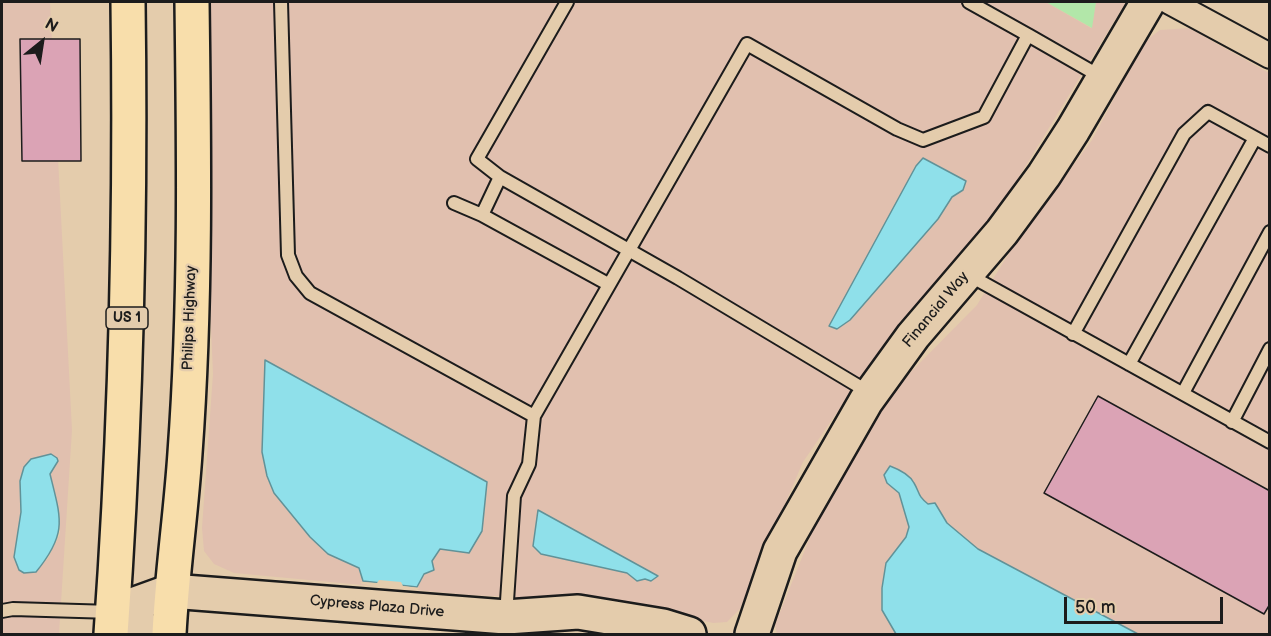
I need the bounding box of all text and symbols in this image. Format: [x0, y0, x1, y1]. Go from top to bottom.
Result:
north arrow [12, 12, 72, 72]
text: N [41, 15, 61, 37]
street label: Philips Highway [179, 265, 201, 371]
street label: Financial Way [899, 268, 973, 352]
road number: US 1 [106, 307, 148, 329]
scale bar [1067, 585, 1226, 623]
street label: Cypress Plaza Drive [309, 592, 445, 622]
text: 50 m [1075, 597, 1116, 618]

